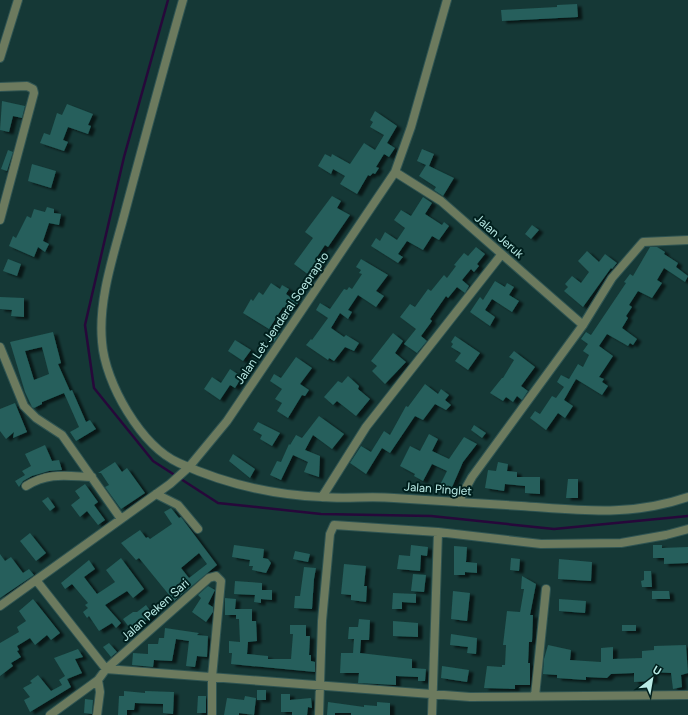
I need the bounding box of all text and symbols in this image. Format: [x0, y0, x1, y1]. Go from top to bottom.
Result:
street label: Jalan Jeruk [472, 211, 526, 261]
street label: Jalan Let Jenderal Soeprapto [232, 249, 332, 387]
street label: Jalan Pinglet [404, 480, 473, 498]
street label: Jalan Peken Sari [118, 576, 192, 644]
north arrow [632, 659, 672, 699]
text: U [650, 663, 664, 679]

